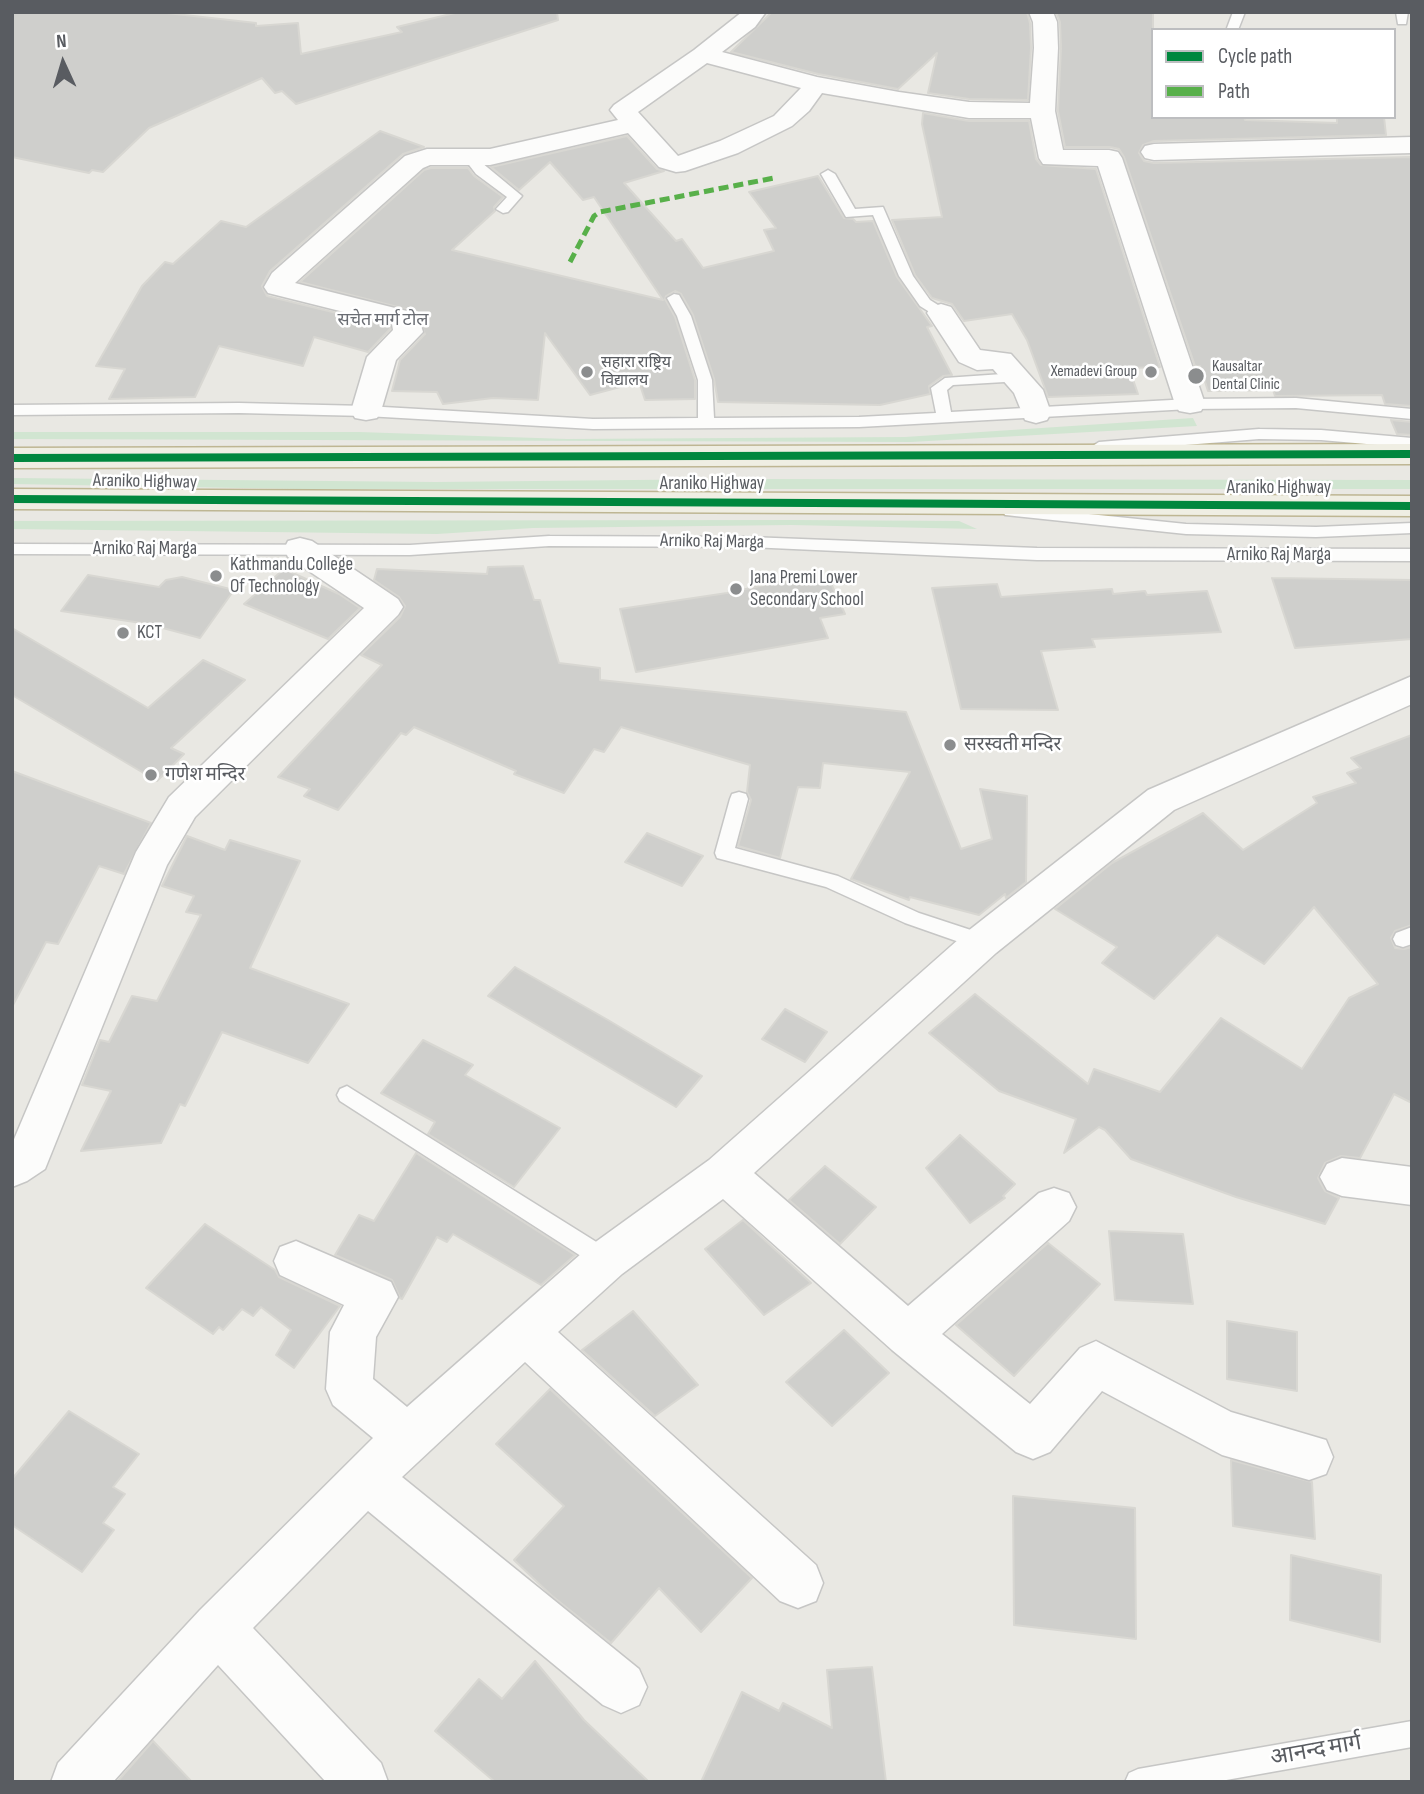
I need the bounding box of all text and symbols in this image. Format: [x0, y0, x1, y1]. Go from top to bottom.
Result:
north arrow [28, 28, 98, 98]
legend [1151, 28, 1396, 119]
text: N [56, 30, 67, 53]
text: Cycle path [1218, 44, 1292, 69]
text: Path [1218, 79, 1250, 104]
district label: सचेत मार्ग टोल [337, 309, 429, 331]
place label: सहारा राष्ट्रिय विद्यालय [601, 353, 671, 391]
place label: Kausaltar Dental Clinic [1212, 357, 1280, 395]
place label: Xemadevi Group [1051, 362, 1137, 382]
marker: सहारा राष्ट्रिय विद्यालय [579, 364, 595, 380]
marker: Xemadevi Group [1143, 364, 1159, 380]
marker: Kausaltar Dental Clinic [1186, 366, 1206, 386]
street label: Araniko Highway [93, 470, 197, 494]
street label: Araniko Highway [660, 473, 764, 495]
street label: Araniko Highway [1227, 477, 1331, 499]
street label: Arniko Raj Marga [660, 530, 764, 554]
street label: Arniko Raj Marga [93, 538, 197, 560]
street label: Arniko Raj Marga [1227, 544, 1331, 566]
place label: Kathmandu College Of Technology [230, 554, 353, 598]
place label: Jana Premi Lower Secondary School [750, 567, 864, 611]
marker: Kathmandu College Of Technology [208, 568, 224, 584]
marker: Jana Premi Lower Secondary School [728, 581, 744, 597]
place label: KCT [137, 622, 162, 644]
marker: KCT [115, 625, 131, 641]
place label: सरस्वती मन्दिर [964, 734, 1061, 756]
marker: सरस्वती मन्दिर [942, 737, 958, 753]
place label: गणेश मन्दिर [165, 764, 245, 786]
marker: गणेश मन्दिर [143, 767, 159, 783]
street label: आनन्द मार्ग [1268, 1729, 1364, 1773]

